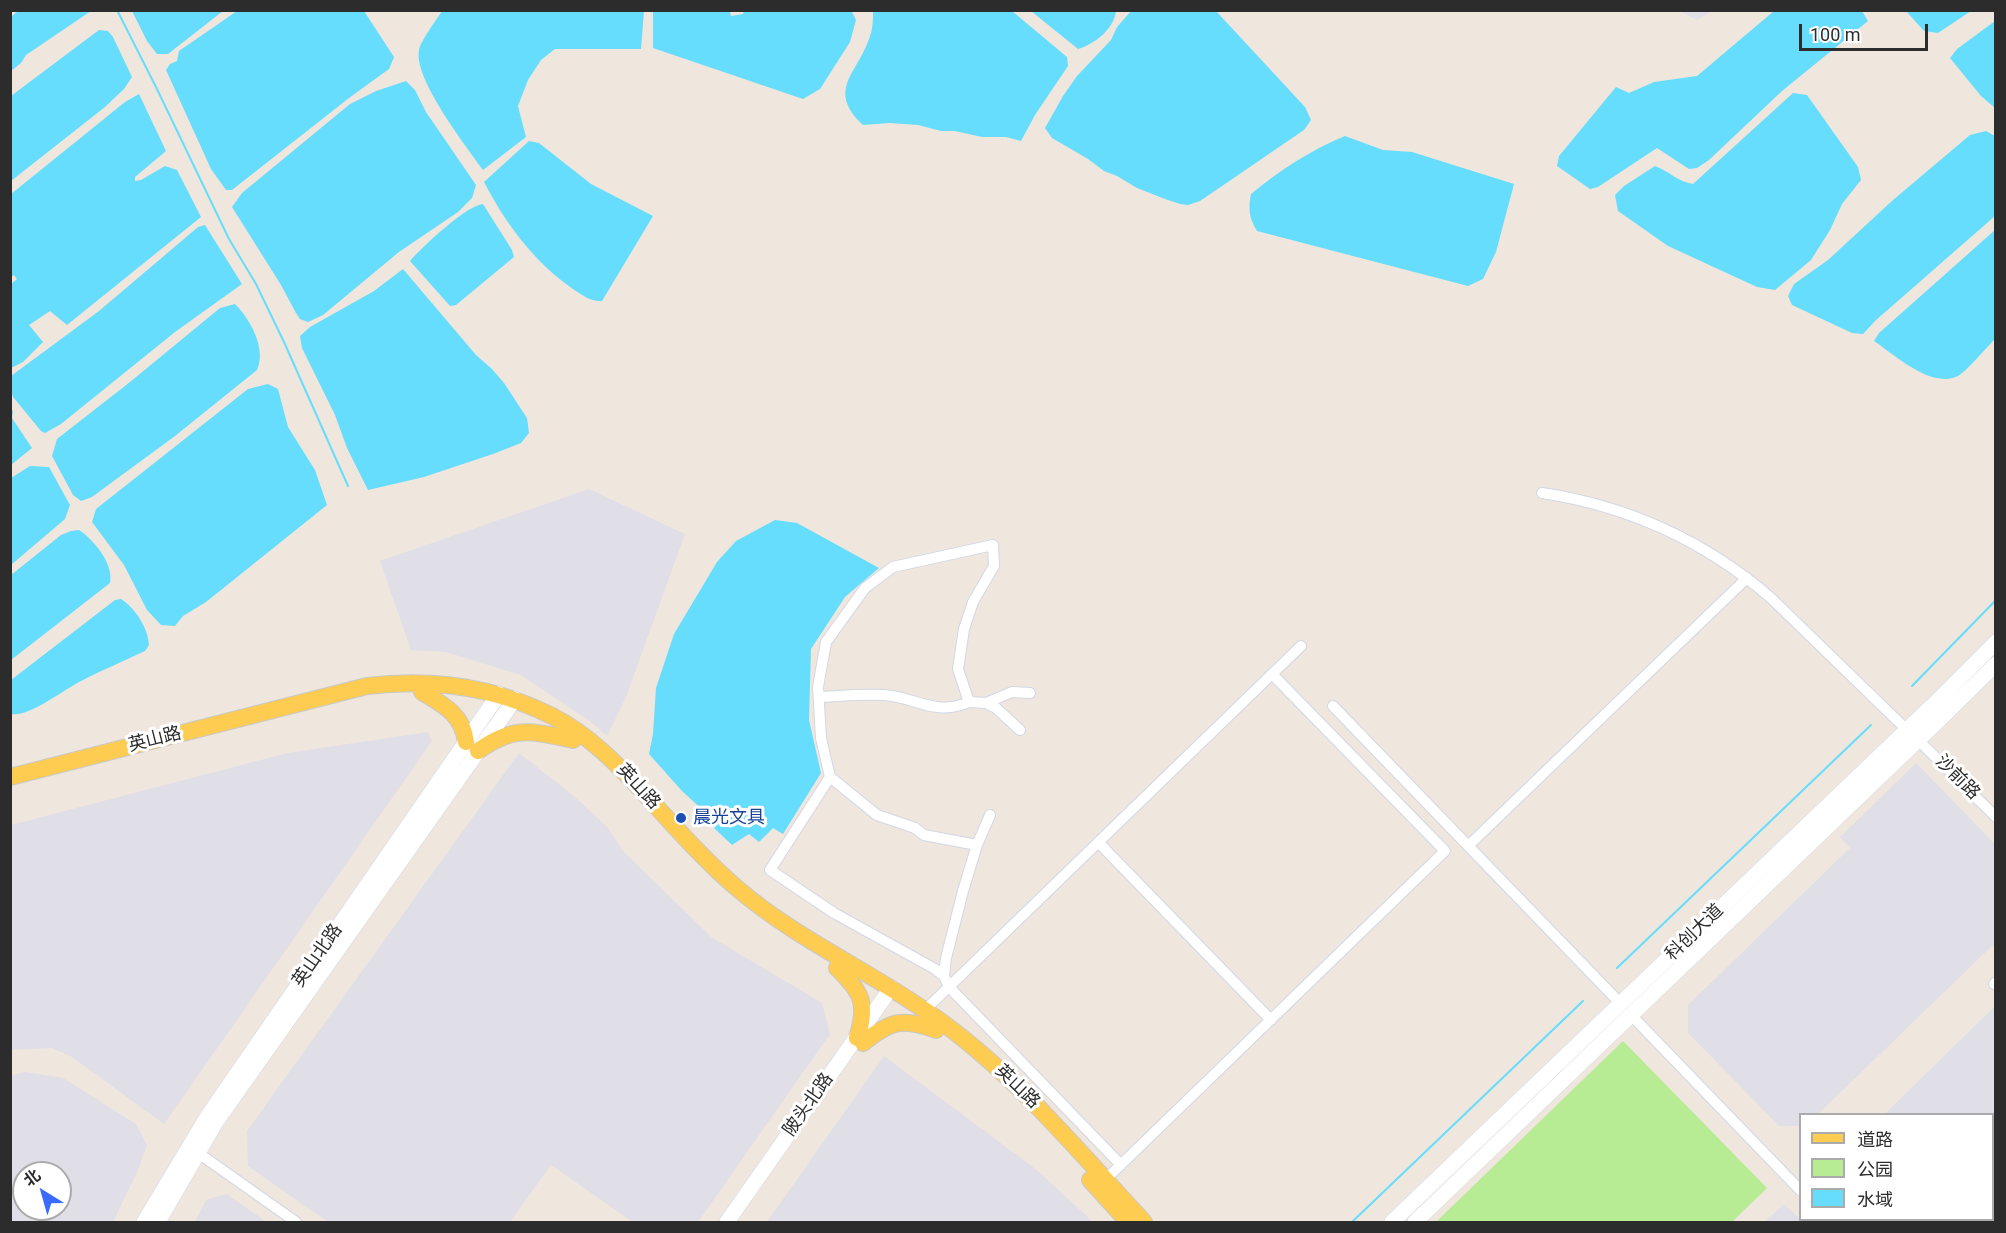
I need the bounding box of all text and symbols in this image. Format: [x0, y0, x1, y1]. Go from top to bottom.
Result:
scale bar [1802, 12, 1931, 50]
text: 100 m [1810, 24, 1861, 45]
street label: 英山路 [126, 723, 184, 757]
street label: 沙前路 [1930, 751, 1984, 805]
street label: 英山路 [612, 760, 664, 814]
place label: 晨光文具 [693, 807, 765, 829]
marker: 晨光文具 [674, 811, 688, 825]
street label: 科创大道 [1662, 900, 1728, 966]
street label: 英山北路 [289, 920, 347, 992]
street label: 英山路 [990, 1060, 1044, 1114]
street label: 陂头北路 [780, 1069, 838, 1141]
legend [1799, 1113, 1994, 1221]
text: 道路 [1857, 1129, 1893, 1150]
text: 公园 [1857, 1159, 1893, 1180]
north arrow [12, 1161, 72, 1221]
text: 北 [20, 1165, 44, 1190]
text: 水域 [1857, 1189, 1893, 1210]

